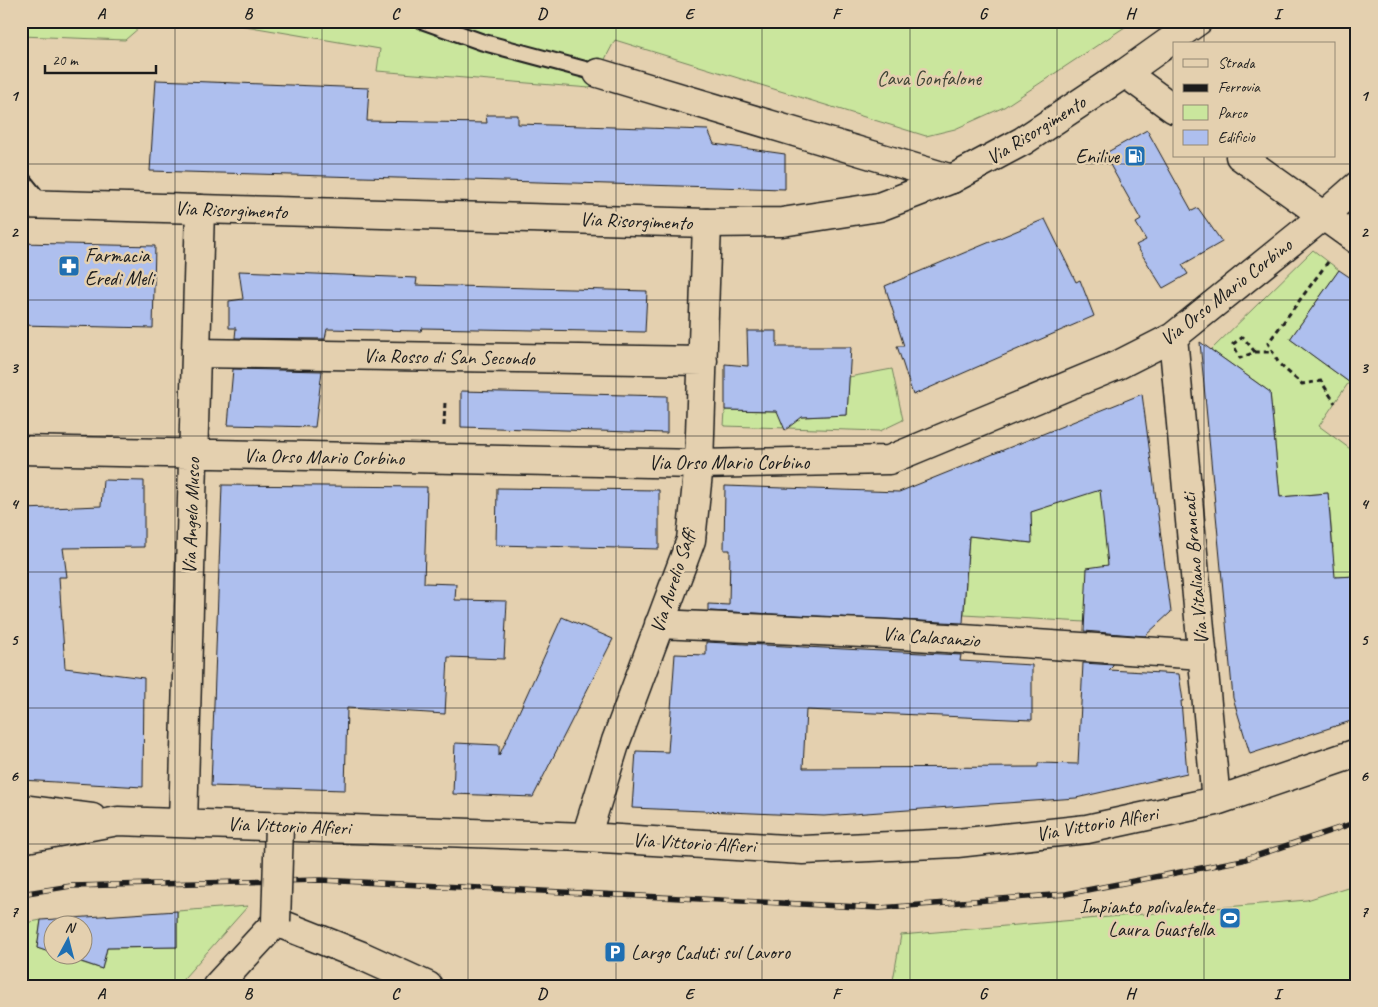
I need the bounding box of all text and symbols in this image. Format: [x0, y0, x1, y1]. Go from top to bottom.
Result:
text: A [97, 4, 107, 24]
text: B [244, 4, 254, 24]
text: C [391, 4, 401, 24]
text: D [537, 4, 548, 24]
text: E [685, 4, 696, 24]
text: F [832, 4, 843, 24]
text: G [979, 4, 989, 24]
text: H [1125, 4, 1137, 24]
text: I [1274, 4, 1284, 24]
scale bar [45, 42, 156, 74]
legend [1173, 42, 1336, 158]
text: 20 m [52, 51, 79, 70]
text: Strada [1218, 54, 1255, 73]
park label: Cava Gonfalone [877, 66, 982, 91]
text: Ferrovia [1218, 78, 1261, 97]
text: 1 [10, 86, 19, 106]
text: 1 [1360, 86, 1369, 106]
street label: Via Risorgimento [982, 89, 1091, 170]
text: Parco [1218, 104, 1249, 123]
text: Edificio [1218, 128, 1256, 147]
place label: Enilive [1075, 144, 1120, 169]
fuel station icon: Enilive [1123, 144, 1147, 168]
street label: Via Risorgimento [174, 196, 289, 224]
street label: Via Risorgimento [579, 207, 694, 235]
text: 2 [10, 222, 19, 242]
text: 2 [1360, 222, 1369, 242]
street label: Via Orso Mario Corbino [1155, 232, 1298, 351]
place label: Farmacia Eredi Meli [85, 243, 156, 291]
pharmacy icon: Farmacia Eredi Meli [57, 254, 81, 278]
street label: Via Rosso di San Secondo [363, 343, 536, 371]
text: 3 [10, 358, 19, 378]
text: 3 [1360, 358, 1369, 378]
street label: Via Orso Mario Corbino [243, 443, 405, 471]
street label: Via Orso Mario Corbino [649, 450, 810, 475]
street label: Via Angelo Musco [176, 456, 206, 575]
street label: Via Vitaliano Brancati [1176, 490, 1214, 646]
text: 4 [10, 494, 19, 514]
text: 4 [1360, 494, 1369, 514]
street label: Via Aurelio Saffi [644, 523, 702, 636]
street label: Via Calasanzio [882, 621, 981, 653]
text: 5 [11, 630, 20, 650]
text: 5 [1361, 630, 1370, 650]
text: 6 [10, 766, 19, 786]
text: 6 [1360, 766, 1369, 786]
street label: Via Vittorio Alfieri [1034, 801, 1162, 847]
street label: Via Vittorio Alfieri [227, 811, 353, 841]
street label: Via Vittorio Alfieri [632, 827, 758, 859]
place label: Impianto polivalente Laura Guastella [1079, 894, 1215, 942]
text: 7 [10, 902, 19, 922]
text: 7 [1360, 902, 1369, 922]
sports icon: Impianto polivalente Laura Guastella [1218, 906, 1242, 930]
north arrow [42, 914, 92, 964]
text: N [64, 919, 77, 937]
parking icon: Largo Caduti sul Lavoro [603, 940, 627, 964]
place label: Largo Caduti sul Lavoro [631, 940, 791, 965]
text: A [97, 984, 107, 1004]
text: B [244, 984, 254, 1004]
text: C [391, 984, 401, 1004]
text: D [537, 984, 548, 1004]
text: E [685, 984, 696, 1004]
text: F [832, 984, 843, 1004]
text: G [979, 984, 989, 1004]
text: H [1125, 984, 1137, 1004]
text: I [1274, 984, 1284, 1004]

